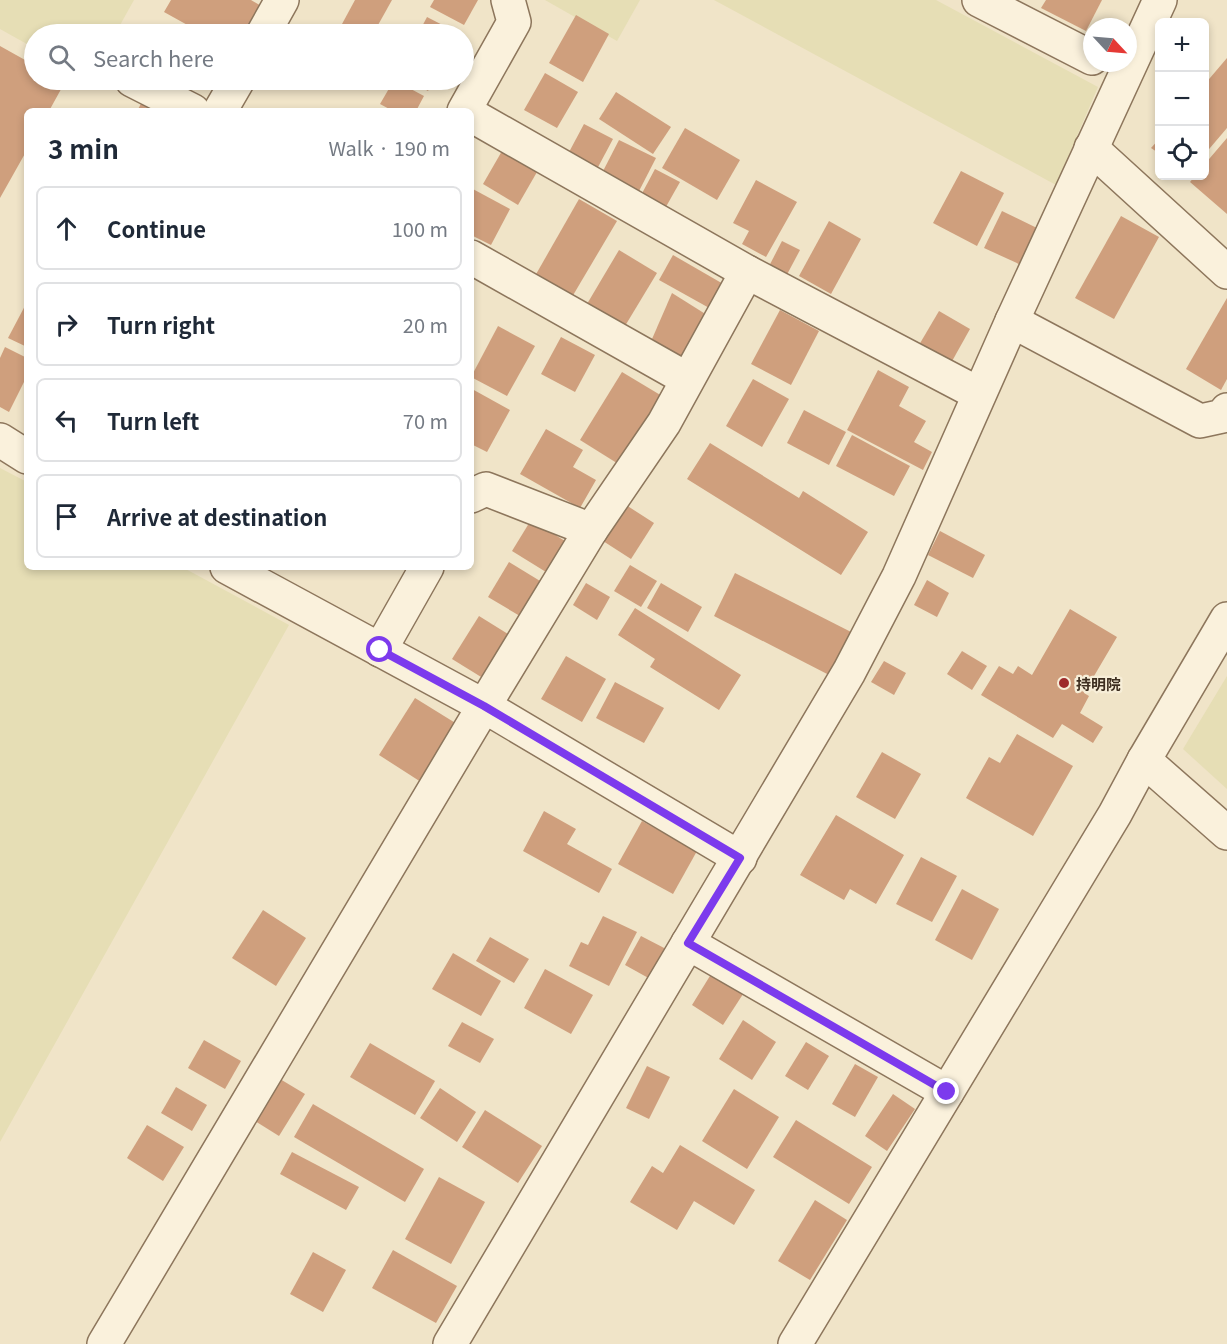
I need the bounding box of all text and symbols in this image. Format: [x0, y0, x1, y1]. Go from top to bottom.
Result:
north arrow [1083, 18, 1137, 72]
map controls [1155, 18, 1209, 180]
button: + [1155, 18, 1209, 72]
search box [24, 24, 474, 90]
icon: search [45, 41, 78, 74]
text: Search here [93, 41, 214, 73]
button: − [1155, 72, 1209, 126]
button: locate [1155, 126, 1209, 180]
text: 3 min [48, 129, 119, 166]
text: Walk · 190 m [328, 133, 450, 162]
icon: ahead [50, 212, 83, 245]
text: Continue [107, 212, 206, 244]
text: 100 m [392, 214, 448, 243]
icon: right [50, 308, 83, 341]
text: Turn right [107, 308, 215, 340]
text: 20 m [403, 310, 448, 339]
icon: left [50, 404, 83, 437]
text: Turn left [107, 404, 199, 436]
text: 70 m [403, 406, 448, 435]
icon: arrive [50, 500, 83, 533]
text: Arrive at destination [107, 500, 327, 532]
route start [366, 636, 392, 662]
place label: 持明院 [1076, 673, 1121, 694]
marker: 持明院 [1057, 676, 1071, 690]
route end [933, 1078, 959, 1104]

